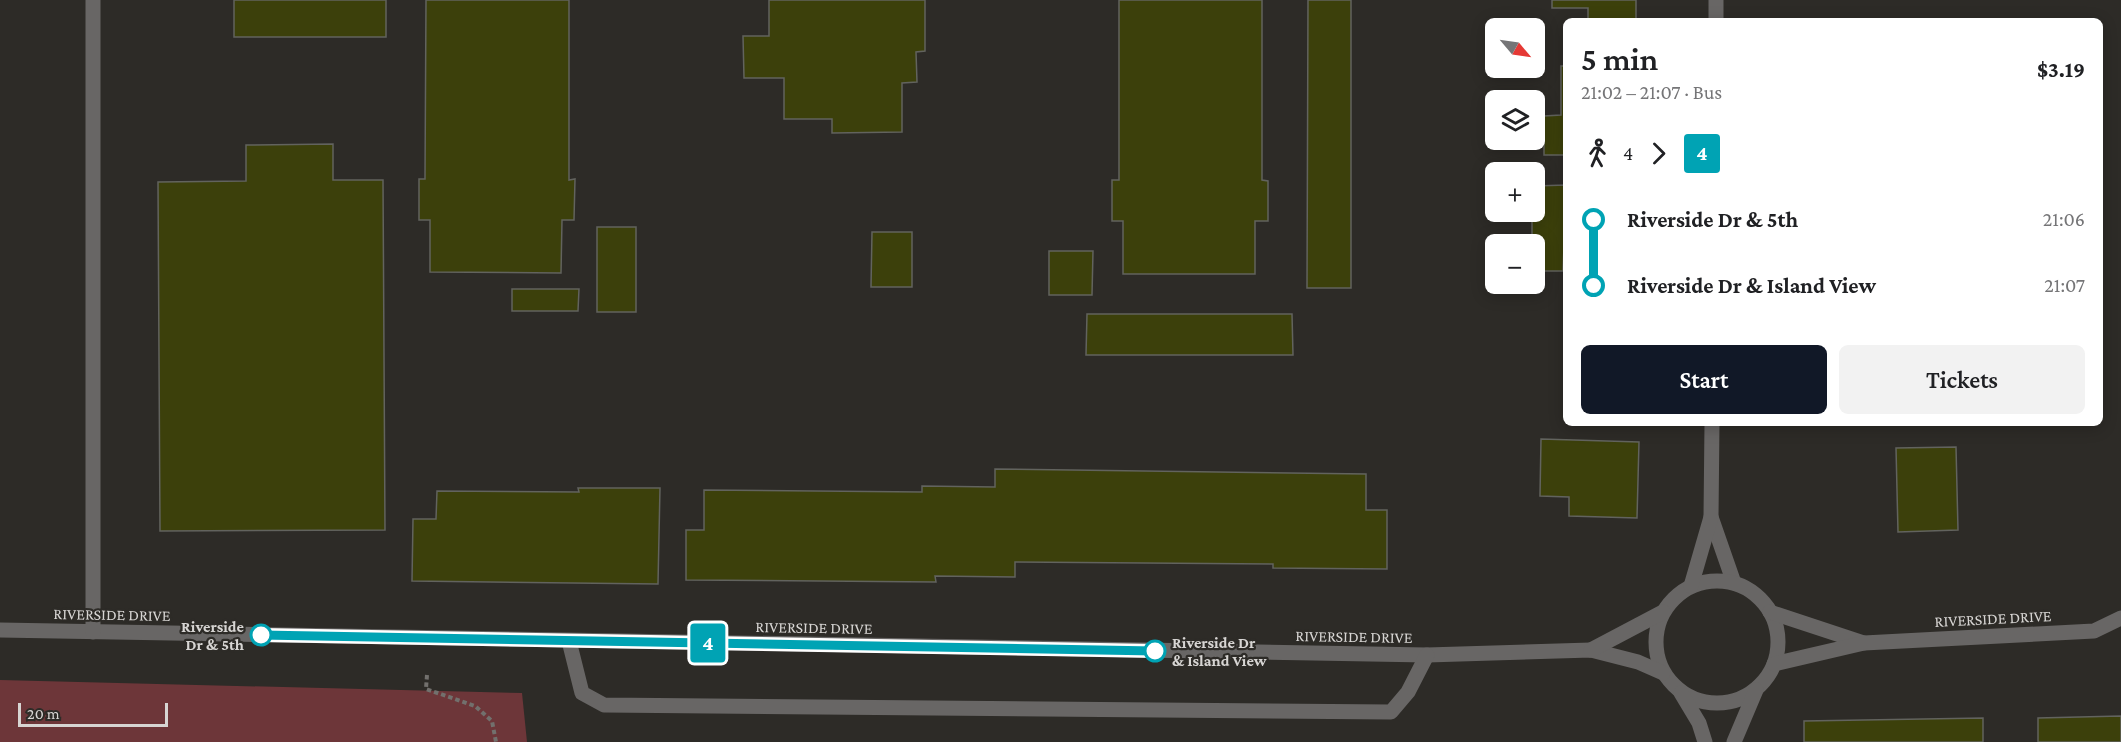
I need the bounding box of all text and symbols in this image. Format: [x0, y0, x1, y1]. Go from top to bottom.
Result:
north arrow [1485, 18, 1545, 78]
map controls [1485, 18, 1545, 294]
text: 5 min [1581, 40, 1658, 77]
text: $3.19 [2037, 57, 2085, 82]
text: 21:02 – 21:07 · Bus [1581, 81, 1722, 103]
button: layers [1485, 90, 1545, 150]
icon: walk [1581, 137, 1614, 170]
icon: forward [1642, 137, 1675, 170]
text: 4 [1696, 141, 1708, 165]
text: 4 [1623, 142, 1633, 164]
button: + [1485, 162, 1545, 222]
text: Riverside Dr & 5th [1627, 207, 1798, 232]
text: 21:06 [2043, 208, 2085, 230]
button: − [1485, 234, 1545, 294]
text: Riverside Dr & Island View [1627, 273, 1876, 298]
text: 21:07 [2044, 274, 2085, 296]
button: Start [1581, 345, 1827, 414]
button: Tickets [1839, 345, 2085, 414]
street label: RIVERSIDE DRIVE [53, 605, 171, 624]
street label: RIVERSIDE DRIVE [1934, 607, 2052, 630]
place label: Riverside Dr & 5th [181, 618, 245, 653]
street label: RIVERSIDE DRIVE [755, 618, 873, 637]
marker: Riverside Dr & 5th [250, 624, 272, 646]
line badge: 4 [688, 624, 728, 662]
street label: RIVERSIDE DRIVE [1295, 627, 1413, 646]
text: 4 [702, 631, 714, 655]
place label: Riverside Dr & Island View [1172, 634, 1267, 669]
marker: Riverside Dr & Island View [1144, 640, 1166, 662]
scale bar [18, 700, 168, 728]
text: 20 m [27, 705, 60, 722]

